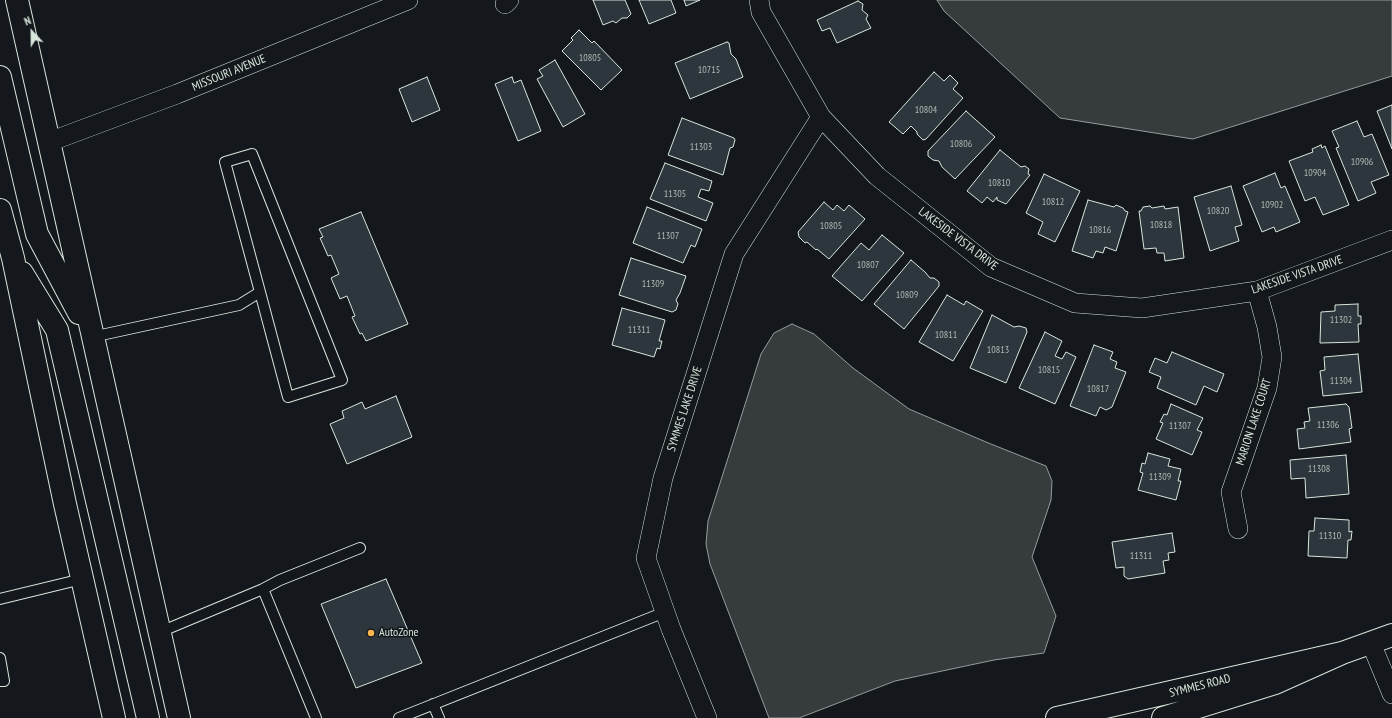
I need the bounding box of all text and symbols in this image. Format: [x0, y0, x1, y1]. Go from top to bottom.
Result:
north arrow [12, 12, 52, 52]
text: N [22, 13, 33, 28]
street label: MISSOURI AVENUE [190, 52, 268, 94]
house number: 10805 [579, 52, 601, 64]
house number: 10715 [698, 64, 720, 76]
house number: 10804 [915, 104, 937, 116]
house number: 10806 [950, 138, 972, 150]
house number: 11303 [690, 141, 712, 153]
house number: 10906 [1351, 156, 1373, 168]
house number: 10904 [1304, 167, 1326, 179]
house number: 10810 [988, 177, 1010, 189]
house number: 11305 [664, 188, 686, 200]
house number: 10812 [1042, 196, 1064, 208]
house number: 10902 [1261, 199, 1283, 211]
street label: LAKESIDE VISTA DRIVE [915, 204, 1001, 274]
house number: 10820 [1207, 205, 1229, 217]
house number: 10818 [1150, 219, 1172, 231]
house number: 10805 [820, 220, 842, 232]
house number: 10816 [1089, 224, 1111, 236]
house number: 11307 [657, 230, 679, 242]
street label: LAKESIDE VISTA DRIVE [1249, 253, 1345, 297]
house number: 10807 [857, 259, 879, 271]
house number: 11309 [642, 278, 664, 290]
house number: 10809 [896, 289, 918, 301]
house number: 11302 [1330, 314, 1352, 326]
house number: 11311 [628, 324, 650, 336]
house number: 10811 [935, 329, 957, 341]
house number: 10813 [987, 344, 1009, 356]
house number: 10815 [1038, 364, 1060, 376]
street label: SYMMES LAKE DRIVE [664, 365, 706, 453]
house number: 11304 [1330, 375, 1352, 387]
street label: MARION LAKE COURT [1233, 377, 1275, 467]
house number: 10817 [1087, 383, 1109, 395]
house number: 11306 [1317, 419, 1339, 431]
house number: 11307 [1169, 420, 1191, 432]
house number: 11308 [1308, 463, 1330, 475]
house number: 11309 [1149, 471, 1171, 483]
house number: 11310 [1319, 530, 1341, 542]
house number: 11311 [1130, 550, 1152, 562]
place label: AutoZone [379, 626, 418, 640]
marker: AutoZone [366, 628, 376, 638]
street label: SYMMES ROAD [1168, 671, 1232, 701]

